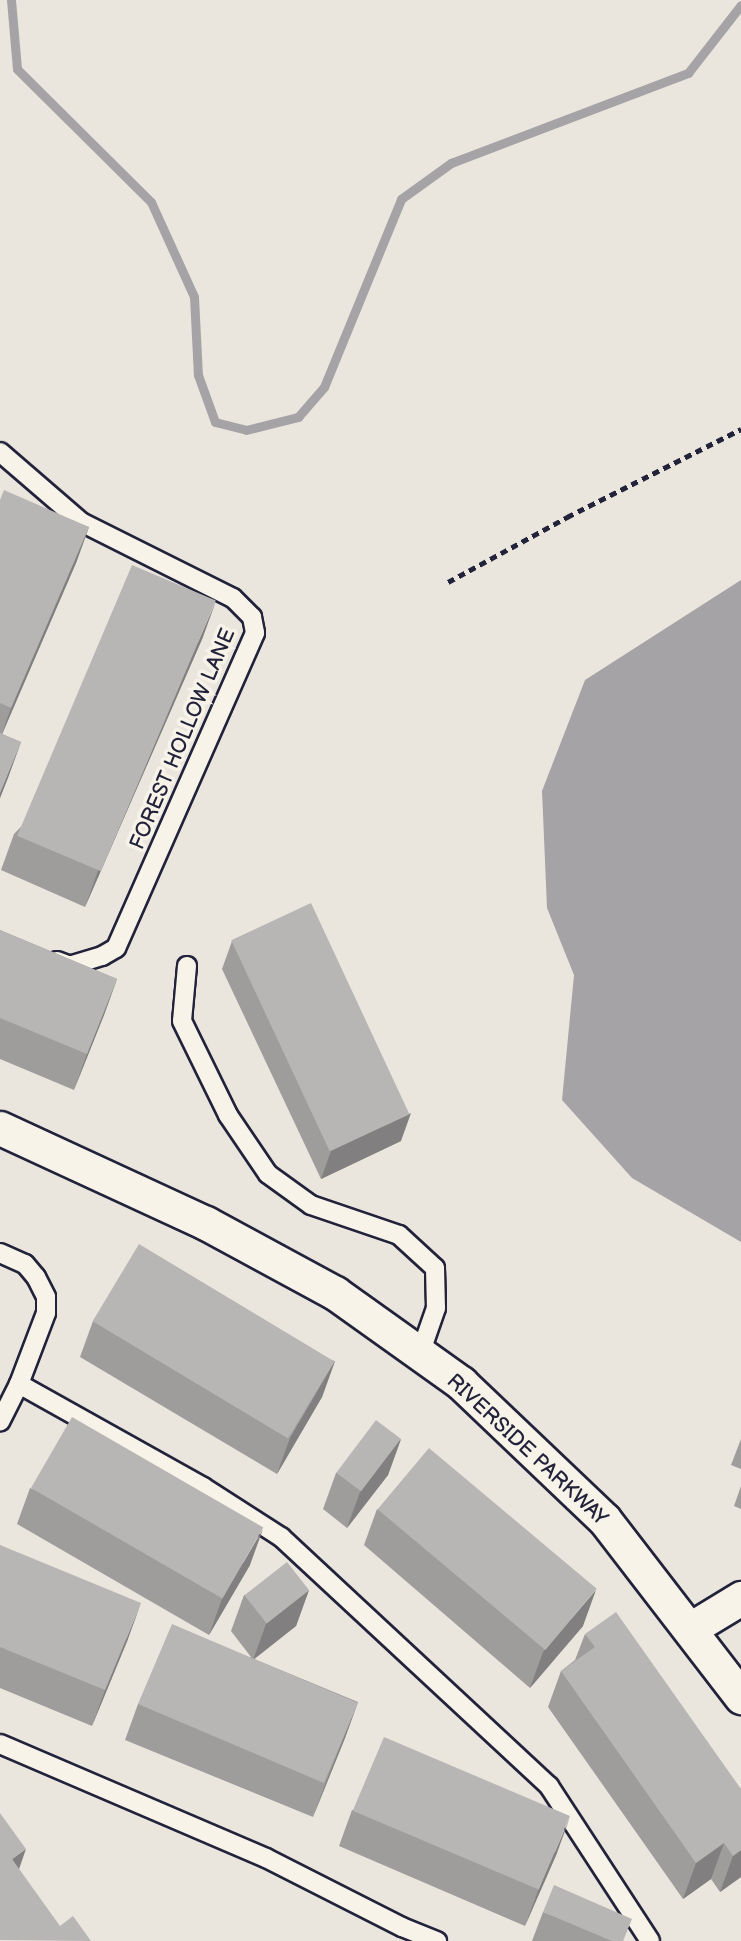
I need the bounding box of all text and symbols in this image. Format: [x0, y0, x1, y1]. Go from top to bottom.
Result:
street label: FOREST HOLLOW LANE [125, 625, 241, 853]
street label: RIVERSIDE PARKWAY [441, 1369, 613, 1531]

